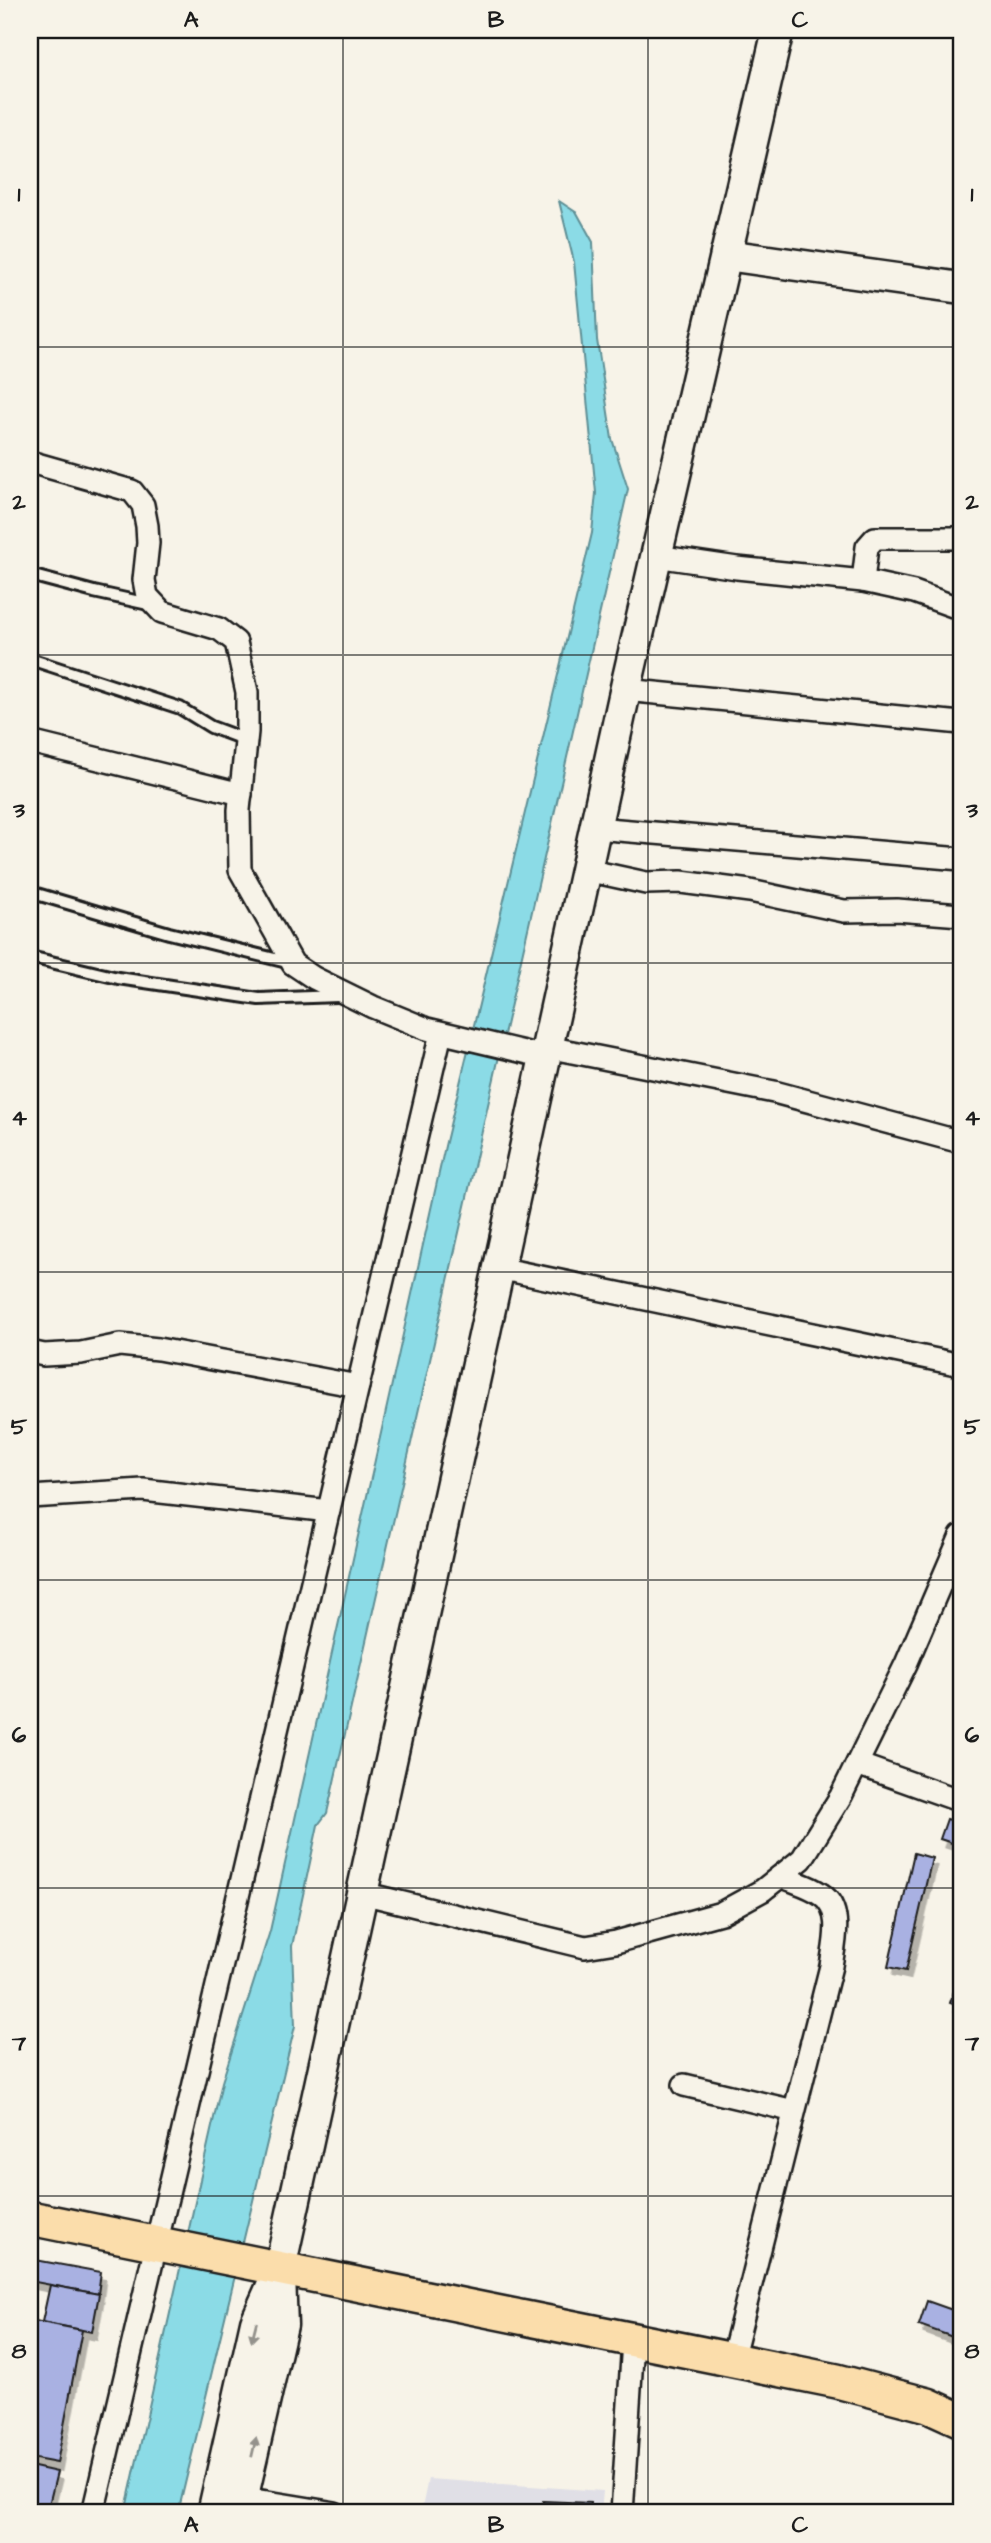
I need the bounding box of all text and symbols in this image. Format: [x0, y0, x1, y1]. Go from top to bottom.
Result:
text: A [184, 4, 199, 36]
text: B [488, 4, 505, 36]
text: C [792, 4, 809, 36]
text: 1 [18, 178, 21, 210]
text: 1 [971, 178, 974, 210]
text: 2 [11, 486, 26, 518]
text: 2 [964, 486, 979, 518]
text: 3 [12, 794, 25, 826]
text: 3 [965, 794, 978, 826]
text: 4 [11, 1102, 27, 1134]
text: 4 [964, 1102, 980, 1134]
text: 5 [11, 1411, 28, 1443]
text: 5 [964, 1411, 981, 1443]
text: 6 [12, 1719, 27, 1751]
text: 6 [965, 1719, 980, 1751]
text: 7 [11, 2027, 27, 2059]
text: 7 [964, 2027, 980, 2059]
one-way arrow [248, 2321, 259, 2343]
text: 8 [12, 2335, 27, 2367]
text: 8 [965, 2335, 980, 2367]
one-way arrow [249, 2436, 260, 2458]
text: A [184, 2509, 199, 2541]
text: B [488, 2509, 505, 2541]
text: C [792, 2509, 809, 2541]

